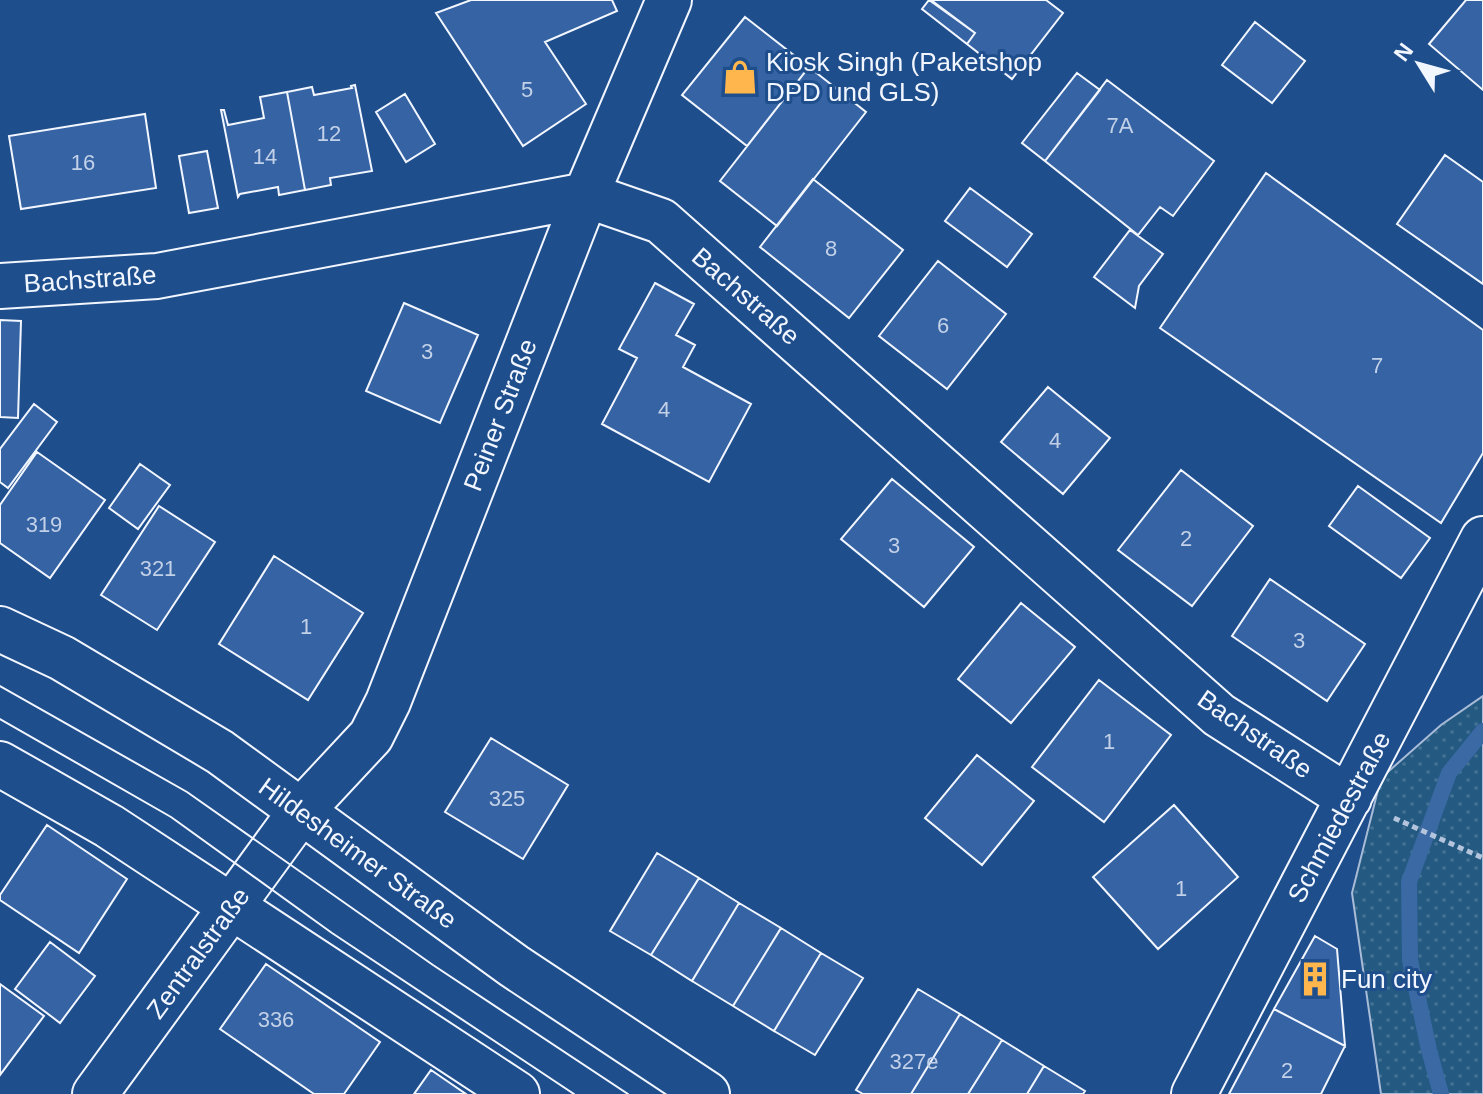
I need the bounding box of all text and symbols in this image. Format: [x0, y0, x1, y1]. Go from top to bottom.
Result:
north arrow [1379, 24, 1459, 104]
text: N [1389, 38, 1418, 66]
place label: Kiosk Singh (Paketshop DPD und GLS) [766, 47, 1042, 107]
shop icon: Kiosk Singh (Paketshop DPD und GLS) [721, 58, 759, 96]
house number: 5 [521, 77, 533, 102]
house number: 7A [1107, 113, 1134, 138]
house number: 12 [317, 121, 341, 146]
house number: 14 [253, 144, 277, 169]
house number: 16 [71, 150, 95, 175]
house number: 8 [825, 236, 837, 261]
street label: Bachstraße [686, 241, 806, 351]
street label: Bachstraße [23, 259, 157, 299]
house number: 6 [937, 313, 949, 338]
street label: Peiner Straße [457, 335, 543, 495]
house number: 3 [421, 339, 433, 364]
house number: 7 [1371, 353, 1383, 378]
house number: 4 [658, 397, 670, 422]
house number: 4 [1049, 428, 1061, 453]
house number: 319 [26, 512, 62, 537]
house number: 2 [1180, 526, 1192, 551]
house number: 3 [888, 533, 900, 558]
house number: 321 [140, 556, 176, 581]
house number: 1 [300, 614, 312, 639]
house number: 3 [1293, 628, 1305, 653]
street label: Bachstraße [1192, 684, 1318, 784]
street label: Schmiedestraße [1281, 726, 1397, 908]
house number: 1 [1103, 729, 1115, 754]
street label: Hildesheimer Straße [253, 771, 463, 935]
house number: 325 [489, 786, 525, 811]
house number: 1 [1175, 876, 1187, 901]
street label: Zentralstraße [140, 882, 256, 1024]
building icon: Fun city [1296, 960, 1334, 998]
place label: Fun city [1341, 964, 1432, 994]
house number: 336 [258, 1007, 294, 1032]
house number: 327e [890, 1049, 938, 1074]
house number: 2 [1281, 1058, 1293, 1083]

